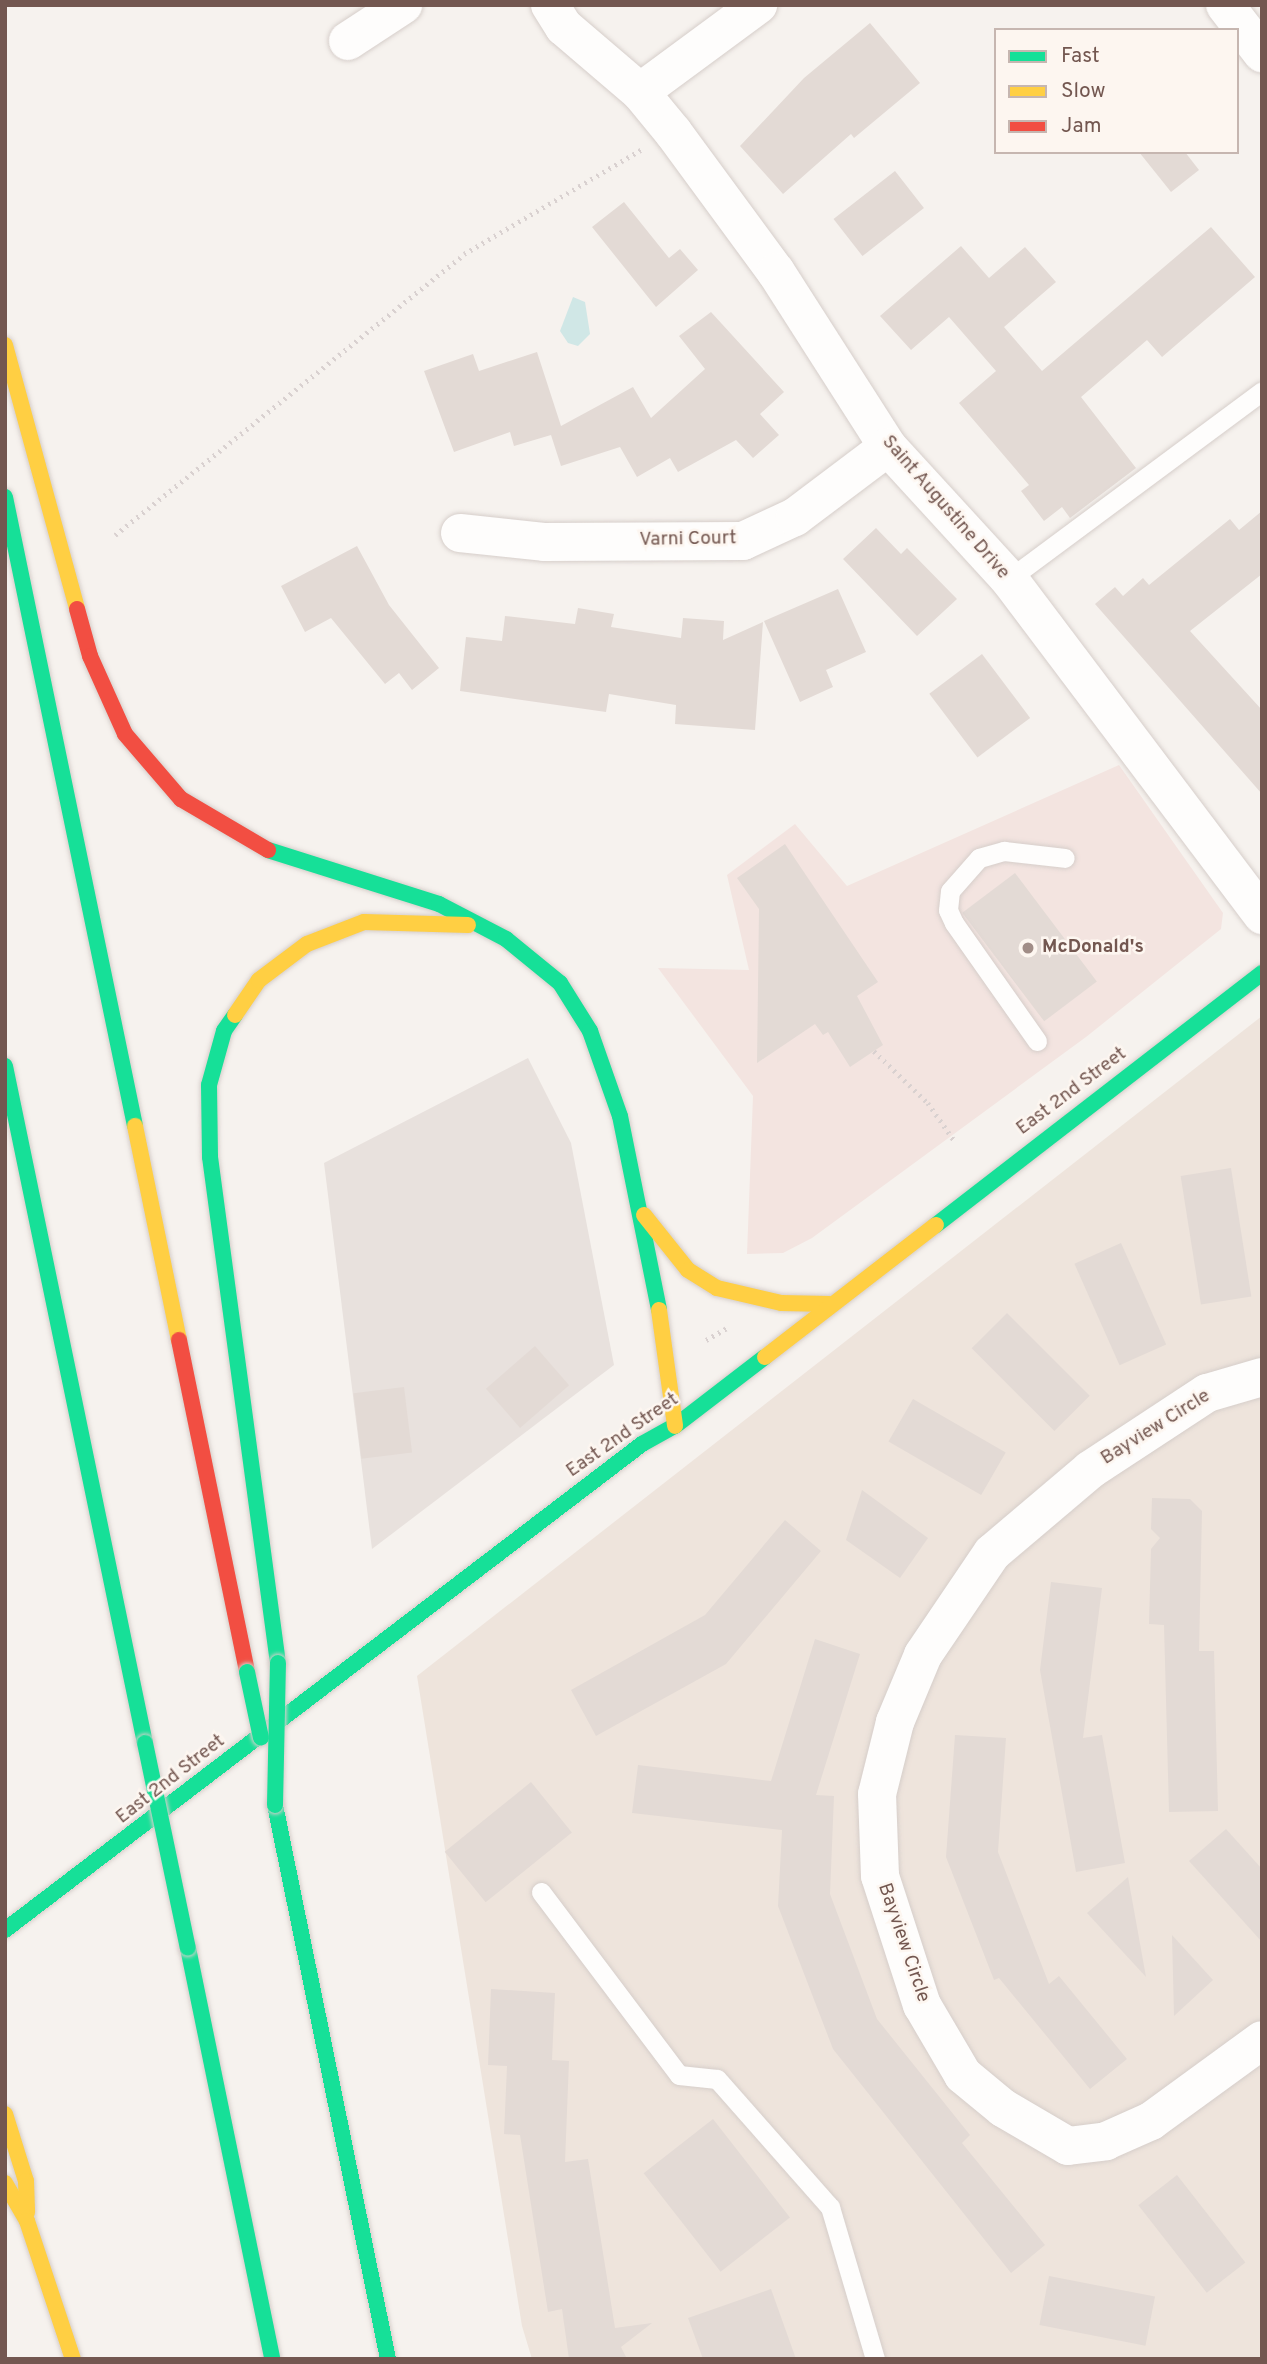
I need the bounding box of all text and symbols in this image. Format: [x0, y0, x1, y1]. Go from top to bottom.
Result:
legend [994, 28, 1239, 154]
text: Fast [1061, 43, 1100, 70]
text: Slow [1061, 78, 1106, 105]
text: Jam [1061, 113, 1102, 140]
street label: Saint Augustine Drive [876, 431, 1014, 585]
street label: Varni Court [639, 528, 737, 552]
place label: McDonald's [1042, 937, 1144, 959]
marker: McDonald's [1020, 940, 1036, 956]
street label: East 2nd Street [1013, 1043, 1131, 1141]
street label: Bayview Circle [1097, 1385, 1215, 1471]
street label: East 2nd Street [563, 1389, 683, 1483]
street label: East 2nd Street [112, 1730, 230, 1830]
street label: Bayview Circle [872, 1880, 934, 2006]

